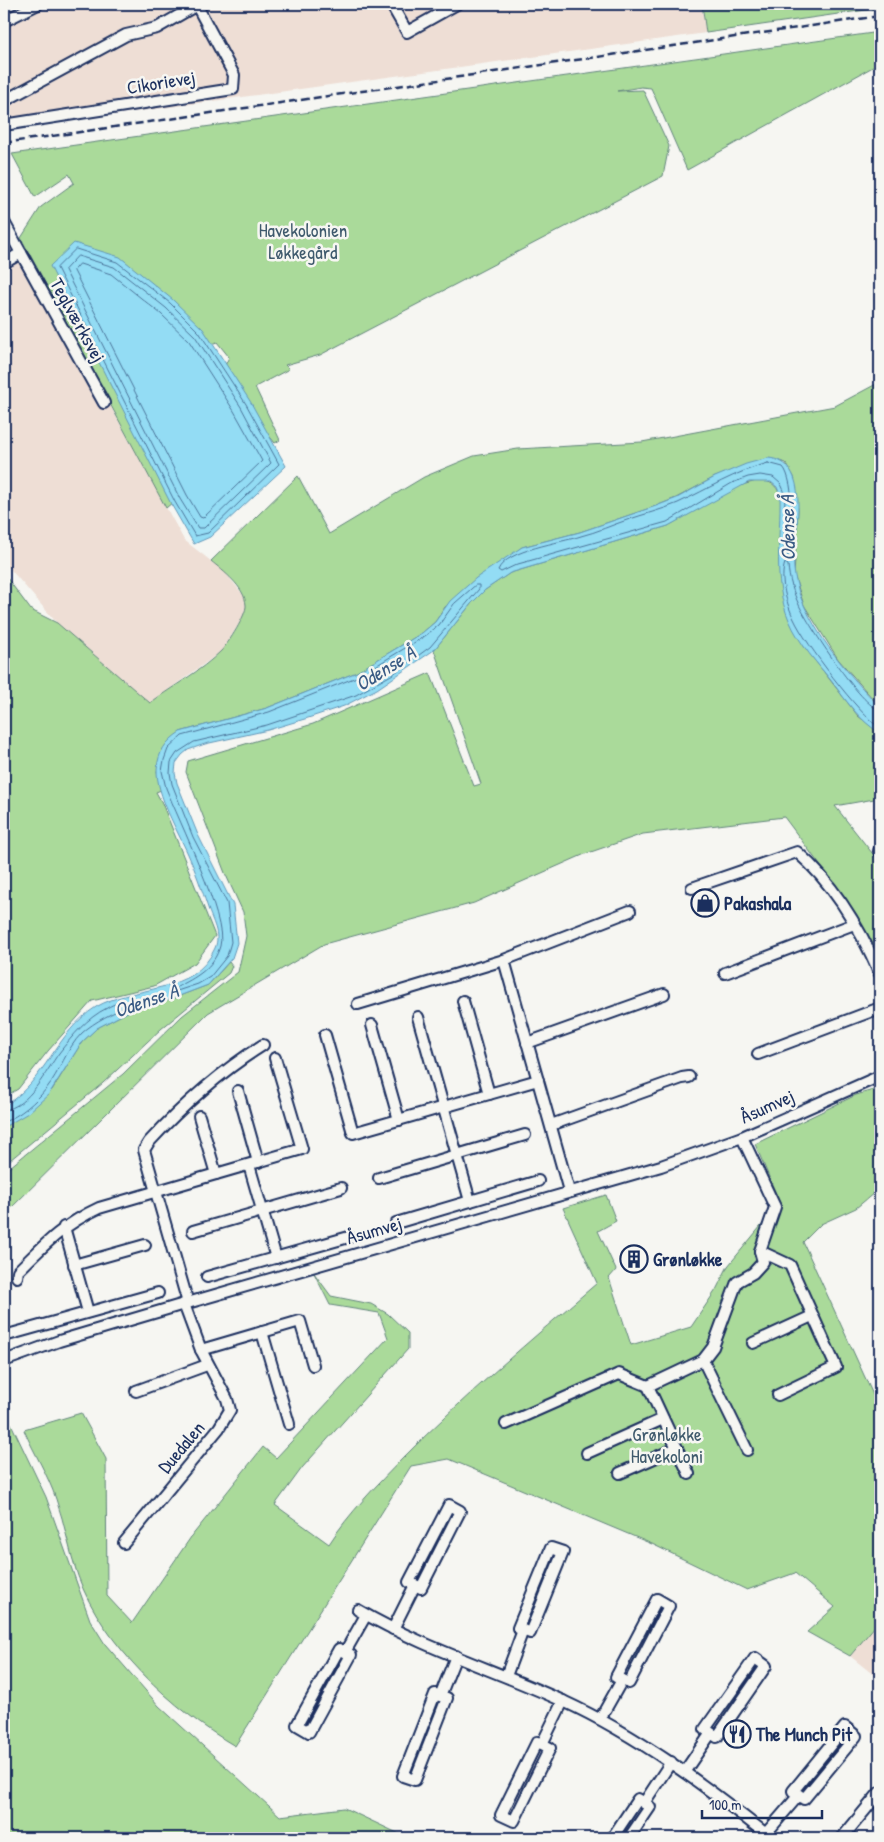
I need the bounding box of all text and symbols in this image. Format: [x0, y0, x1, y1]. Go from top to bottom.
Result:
street label: Cikorievej [125, 64, 197, 100]
park label: Havekolonien Løkkegård [259, 217, 347, 265]
street label: Teglværksvej [44, 273, 112, 367]
water label: Odense Å [773, 494, 801, 561]
water label: Odense Å [350, 638, 421, 697]
shop icon: Pakashala [690, 888, 720, 918]
place label: Pakashala [724, 890, 792, 916]
water label: Odense Å [110, 976, 183, 1024]
street label: Åsumvej [736, 1083, 798, 1129]
street label: Åsumvej [343, 1210, 405, 1250]
building icon: Grønløkke [619, 1244, 649, 1274]
place label: Grønløkke [653, 1246, 723, 1272]
street label: Duedalen [152, 1416, 210, 1478]
park label: Grønløkke Havekoloni [631, 1421, 703, 1469]
restaurant icon: The Munch Pit [722, 1719, 752, 1749]
place label: The Munch Pit [755, 1721, 853, 1747]
scale bar [702, 1787, 822, 1819]
text: 100 m [709, 1794, 742, 1815]

